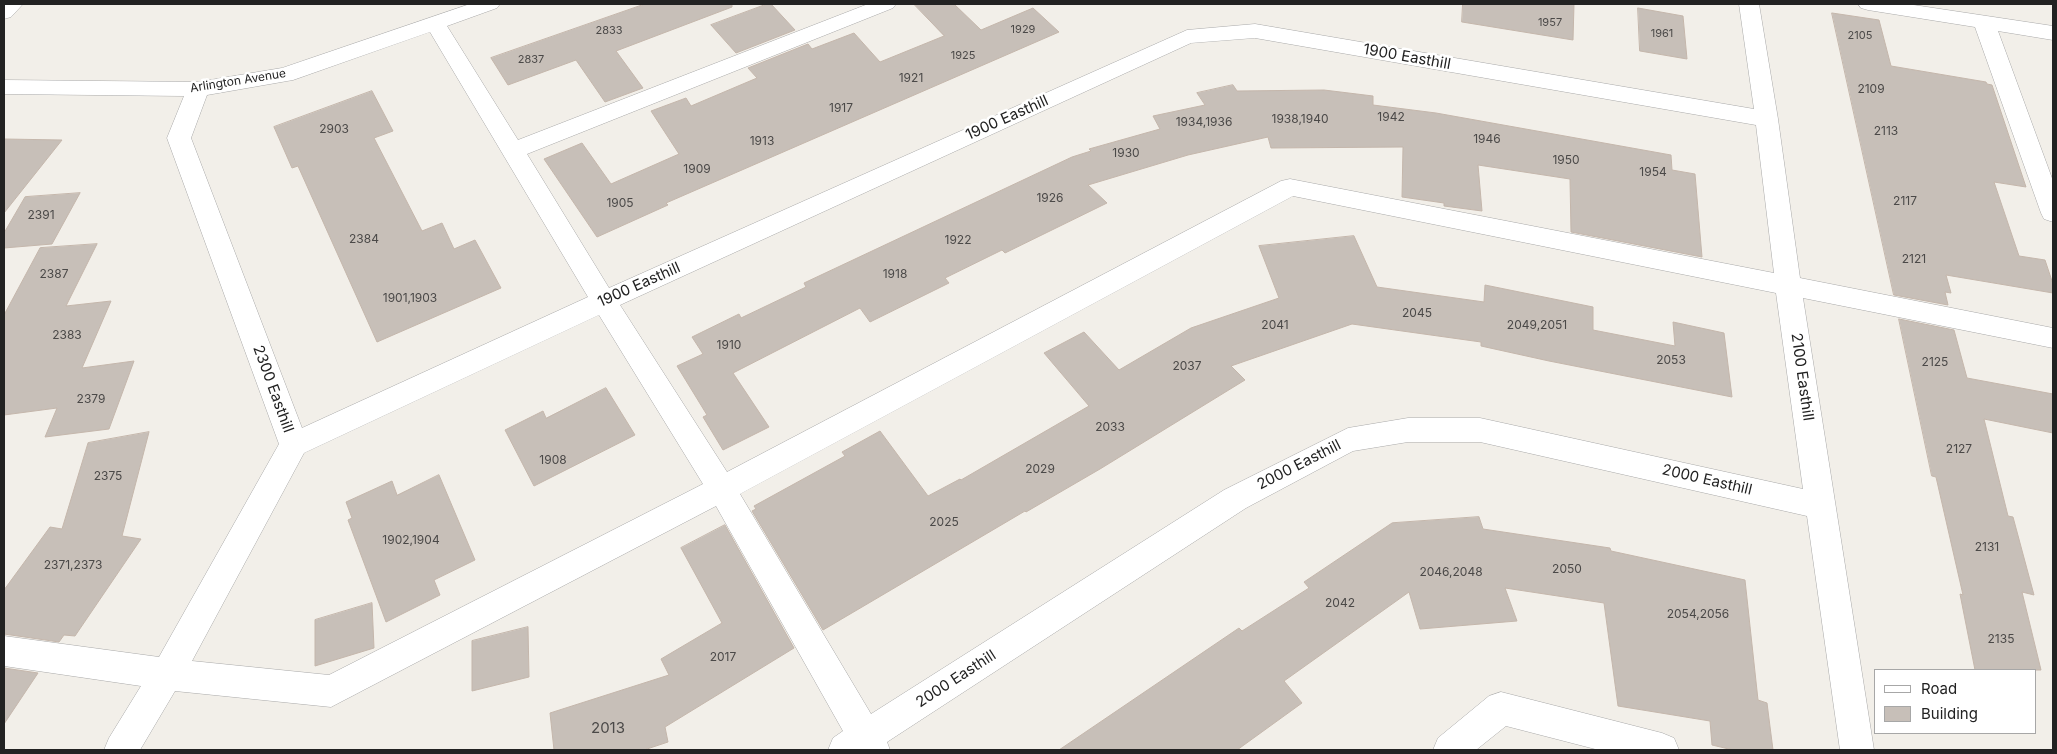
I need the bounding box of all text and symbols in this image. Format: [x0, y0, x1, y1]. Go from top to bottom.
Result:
house number: 1957 [1538, 16, 1562, 30]
house number: 1929 [1011, 23, 1035, 37]
house number: 2833 [595, 24, 623, 38]
house number: 1961 [1651, 27, 1673, 41]
house number: 2105 [1848, 29, 1872, 43]
street label: 1900 Easthill [1362, 40, 1452, 74]
house number: 1925 [951, 49, 975, 63]
house number: 2837 [518, 53, 544, 67]
street label: Arlington Avenue [189, 66, 287, 96]
house number: 1921 [899, 71, 923, 85]
house number: 2109 [1857, 82, 1885, 96]
street label: 1900 Easthill [963, 92, 1051, 144]
house number: 1917 [829, 101, 853, 115]
house number: 1942 [1377, 110, 1405, 124]
house number: 1938,1940 [1272, 112, 1328, 126]
house number: 1934,1936 [1176, 115, 1232, 129]
house number: 2903 [319, 122, 349, 136]
house number: 2113 [1874, 124, 1898, 138]
house number: 1946 [1473, 132, 1501, 146]
house number: 1913 [750, 134, 774, 148]
house number: 1930 [1112, 146, 1140, 160]
house number: 1950 [1552, 153, 1580, 167]
house number: 1909 [683, 162, 711, 176]
house number: 1954 [1639, 165, 1667, 179]
house number: 1926 [1036, 191, 1064, 205]
house number: 2117 [1893, 194, 1917, 208]
house number: 1905 [606, 196, 634, 210]
house number: 2391 [27, 208, 55, 222]
house number: 2384 [349, 232, 379, 246]
house number: 1922 [945, 233, 971, 247]
house number: 2121 [1902, 252, 1926, 266]
street label: 1900 Easthill [595, 259, 683, 311]
house number: 2387 [40, 267, 68, 281]
house number: 1918 [883, 267, 907, 281]
house number: 1901,1903 [383, 291, 437, 305]
house number: 2045 [1402, 306, 1432, 320]
house number: 2041 [1261, 318, 1289, 332]
house number: 2049,2051 [1507, 318, 1567, 332]
house number: 2383 [52, 328, 82, 342]
street label: 2100 Easthill [1787, 332, 1817, 422]
house number: 1910 [717, 338, 741, 352]
street label: 2300 Easthill [249, 343, 297, 435]
house number: 2053 [1656, 353, 1686, 367]
house number: 2125 [1922, 355, 1948, 369]
house number: 2037 [1172, 359, 1202, 373]
house number: 2379 [77, 392, 105, 406]
house number: 2033 [1095, 420, 1125, 434]
street label: 2000 Easthill [1254, 436, 1344, 494]
house number: 2127 [1946, 442, 1972, 456]
house number: 1908 [539, 453, 567, 467]
street label: 2000 Easthill [1660, 461, 1754, 499]
house number: 2029 [1025, 462, 1055, 476]
house number: 2375 [94, 469, 122, 483]
house number: 2025 [929, 515, 959, 529]
house number: 1902,1904 [382, 533, 440, 547]
house number: 2131 [1975, 540, 1999, 554]
house number: 2371,2373 [44, 558, 102, 572]
house number: 2050 [1552, 562, 1582, 576]
house number: 2046,2048 [1419, 565, 1483, 579]
house number: 2042 [1325, 596, 1355, 610]
house number: 2054,2056 [1667, 607, 1729, 621]
house number: 2135 [1988, 632, 2014, 646]
street label: 2000 Easthill [913, 646, 999, 712]
house number: 2017 [710, 650, 736, 664]
legend [1874, 669, 2037, 734]
text: Road [1921, 679, 1957, 698]
text: Building [1921, 704, 1978, 723]
house number: 2013 [591, 719, 625, 737]

